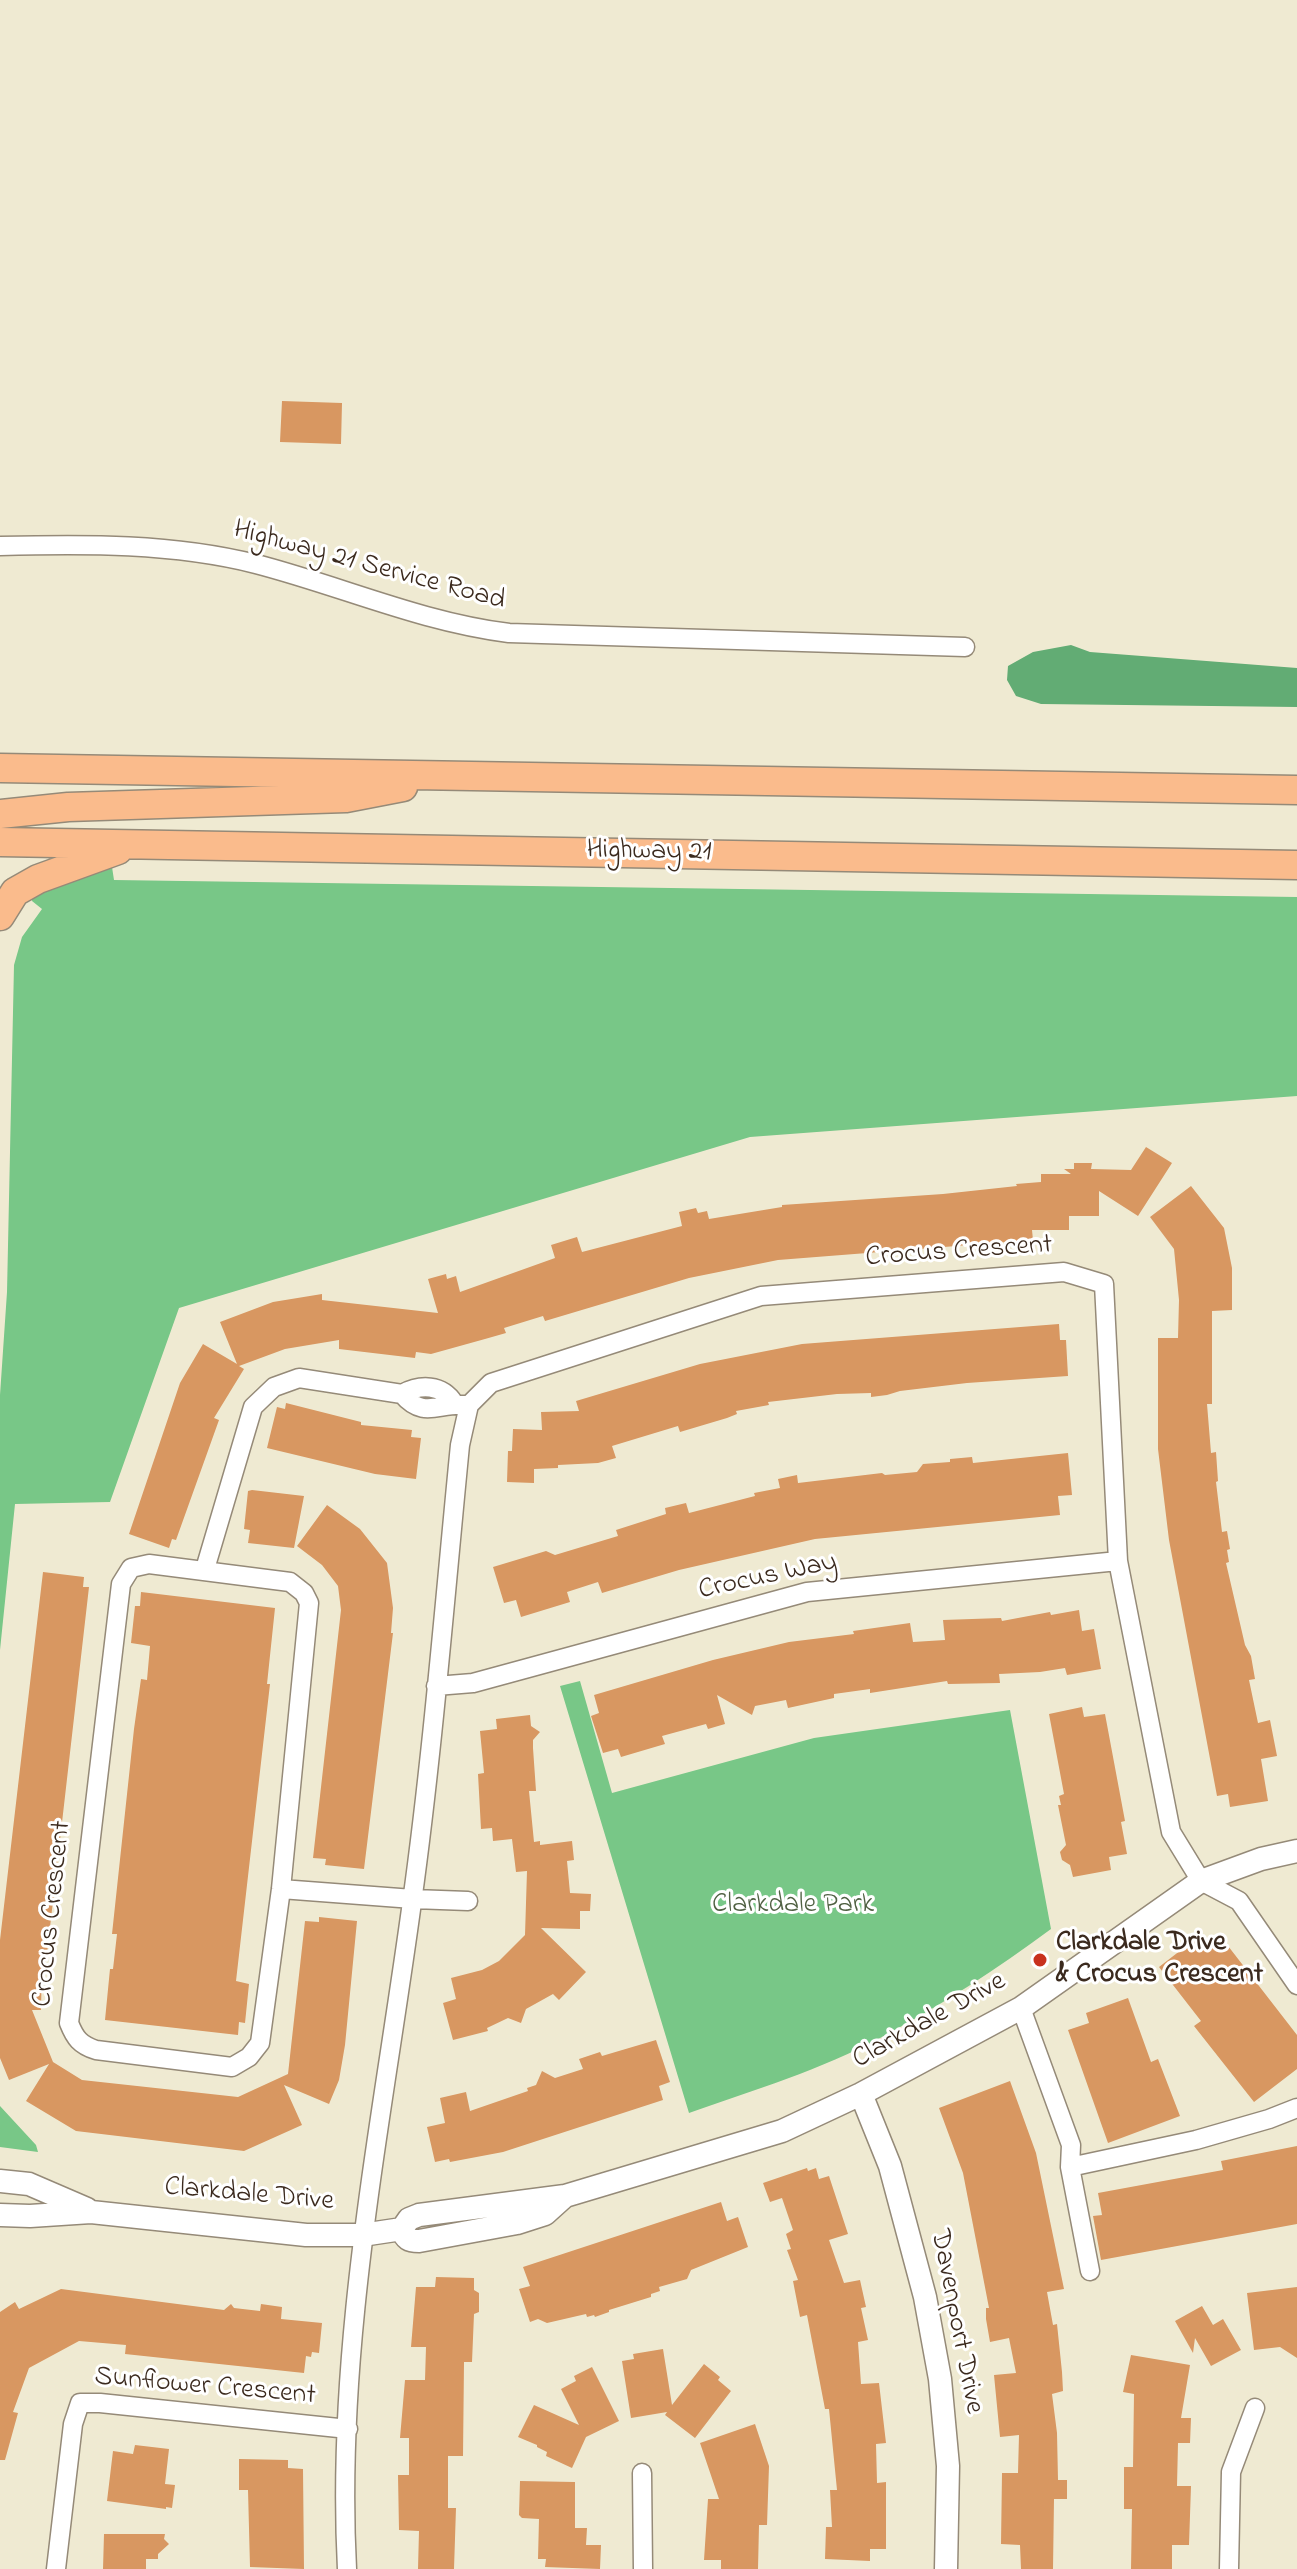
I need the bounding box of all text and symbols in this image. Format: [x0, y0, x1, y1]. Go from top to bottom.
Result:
street label: Highway 21 Service Road [229, 515, 509, 619]
street label: Highway 21 [586, 835, 712, 871]
street label: Crocus Crescent [864, 1230, 1054, 1276]
street label: Crocus Way [696, 1547, 840, 1609]
street label: Crocus Crescent [28, 1819, 80, 2009]
park label: Clarkdale Park [712, 1889, 874, 1923]
place label: Clarkdale Drive & Crocus Crescent [1056, 1927, 1263, 1993]
marker: Clarkdale Drive & Crocus Crescent [1031, 1951, 1049, 1969]
street label: Clarkdale Drive [848, 1966, 1012, 2078]
street label: Clarkdale Drive [163, 2172, 335, 2220]
street label: Davenport Drive [921, 2227, 989, 2417]
street label: Sunflower Crescent [93, 2362, 317, 2414]

